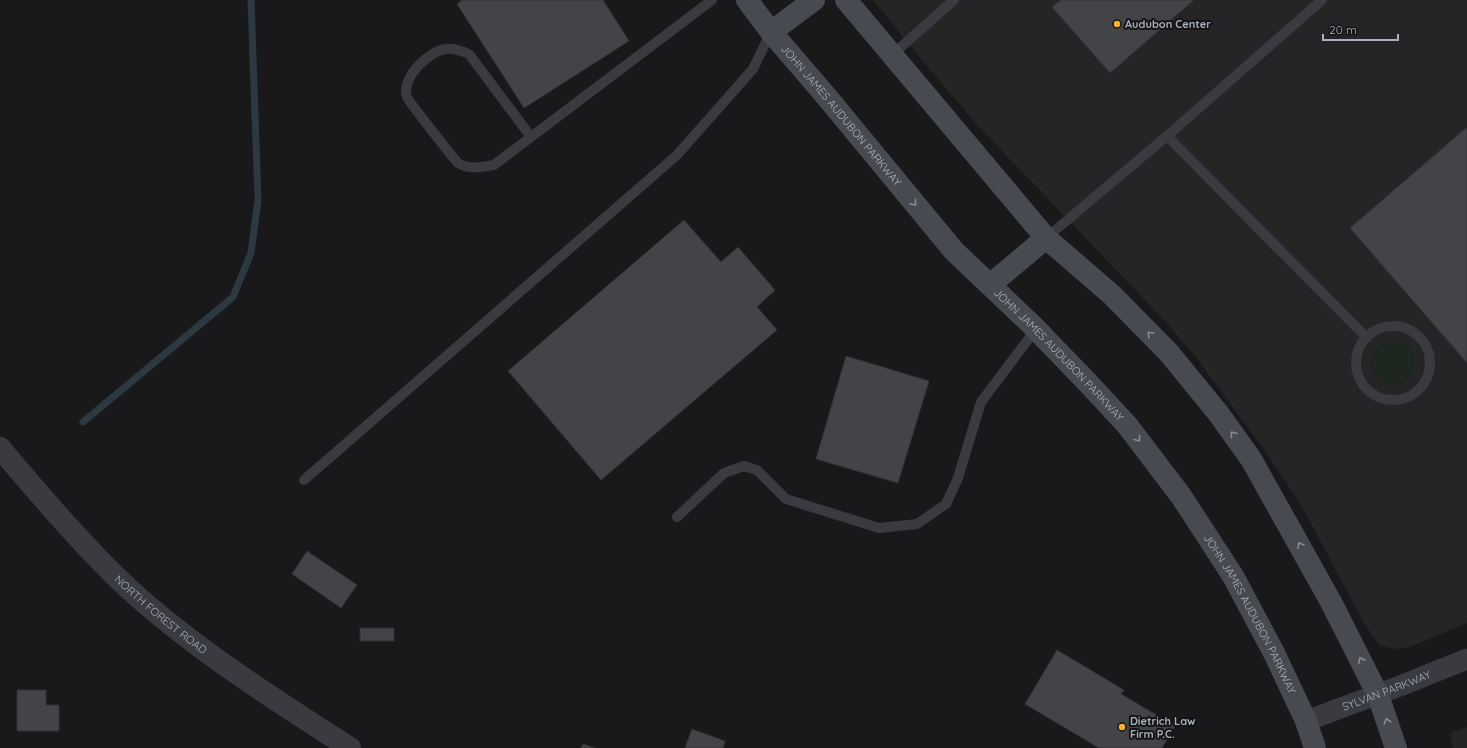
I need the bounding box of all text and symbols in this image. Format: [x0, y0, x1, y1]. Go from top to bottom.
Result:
scale bar [1323, 16, 1398, 42]
place label: Audubon Center [1125, 17, 1211, 31]
marker: Audubon Center [1112, 19, 1122, 29]
text: 20 m [1329, 22, 1357, 37]
street label: JOHN JAMES AUDUBON PARKWAY [778, 42, 904, 189]
one-way arrow [909, 198, 916, 205]
street label: JOHN JAMES AUDUBON PARKWAY [991, 286, 1127, 424]
one-way arrow [1147, 331, 1155, 339]
one-way arrow [1231, 431, 1238, 438]
one-way arrow [1133, 435, 1140, 442]
street label: JOHN JAMES AUDUBON PARKWAY [1201, 532, 1299, 696]
one-way arrow [1297, 542, 1304, 549]
street label: NORTH FOREST ROAD [112, 572, 210, 657]
one-way arrow [1358, 656, 1366, 664]
street label: SYLVAN PARKWAY [1340, 667, 1433, 714]
place label: Dietrich Law Firm P.C. [1130, 714, 1196, 741]
one-way arrow [1383, 718, 1392, 725]
marker: Dietrich Law Firm P.C. [1117, 722, 1127, 732]

